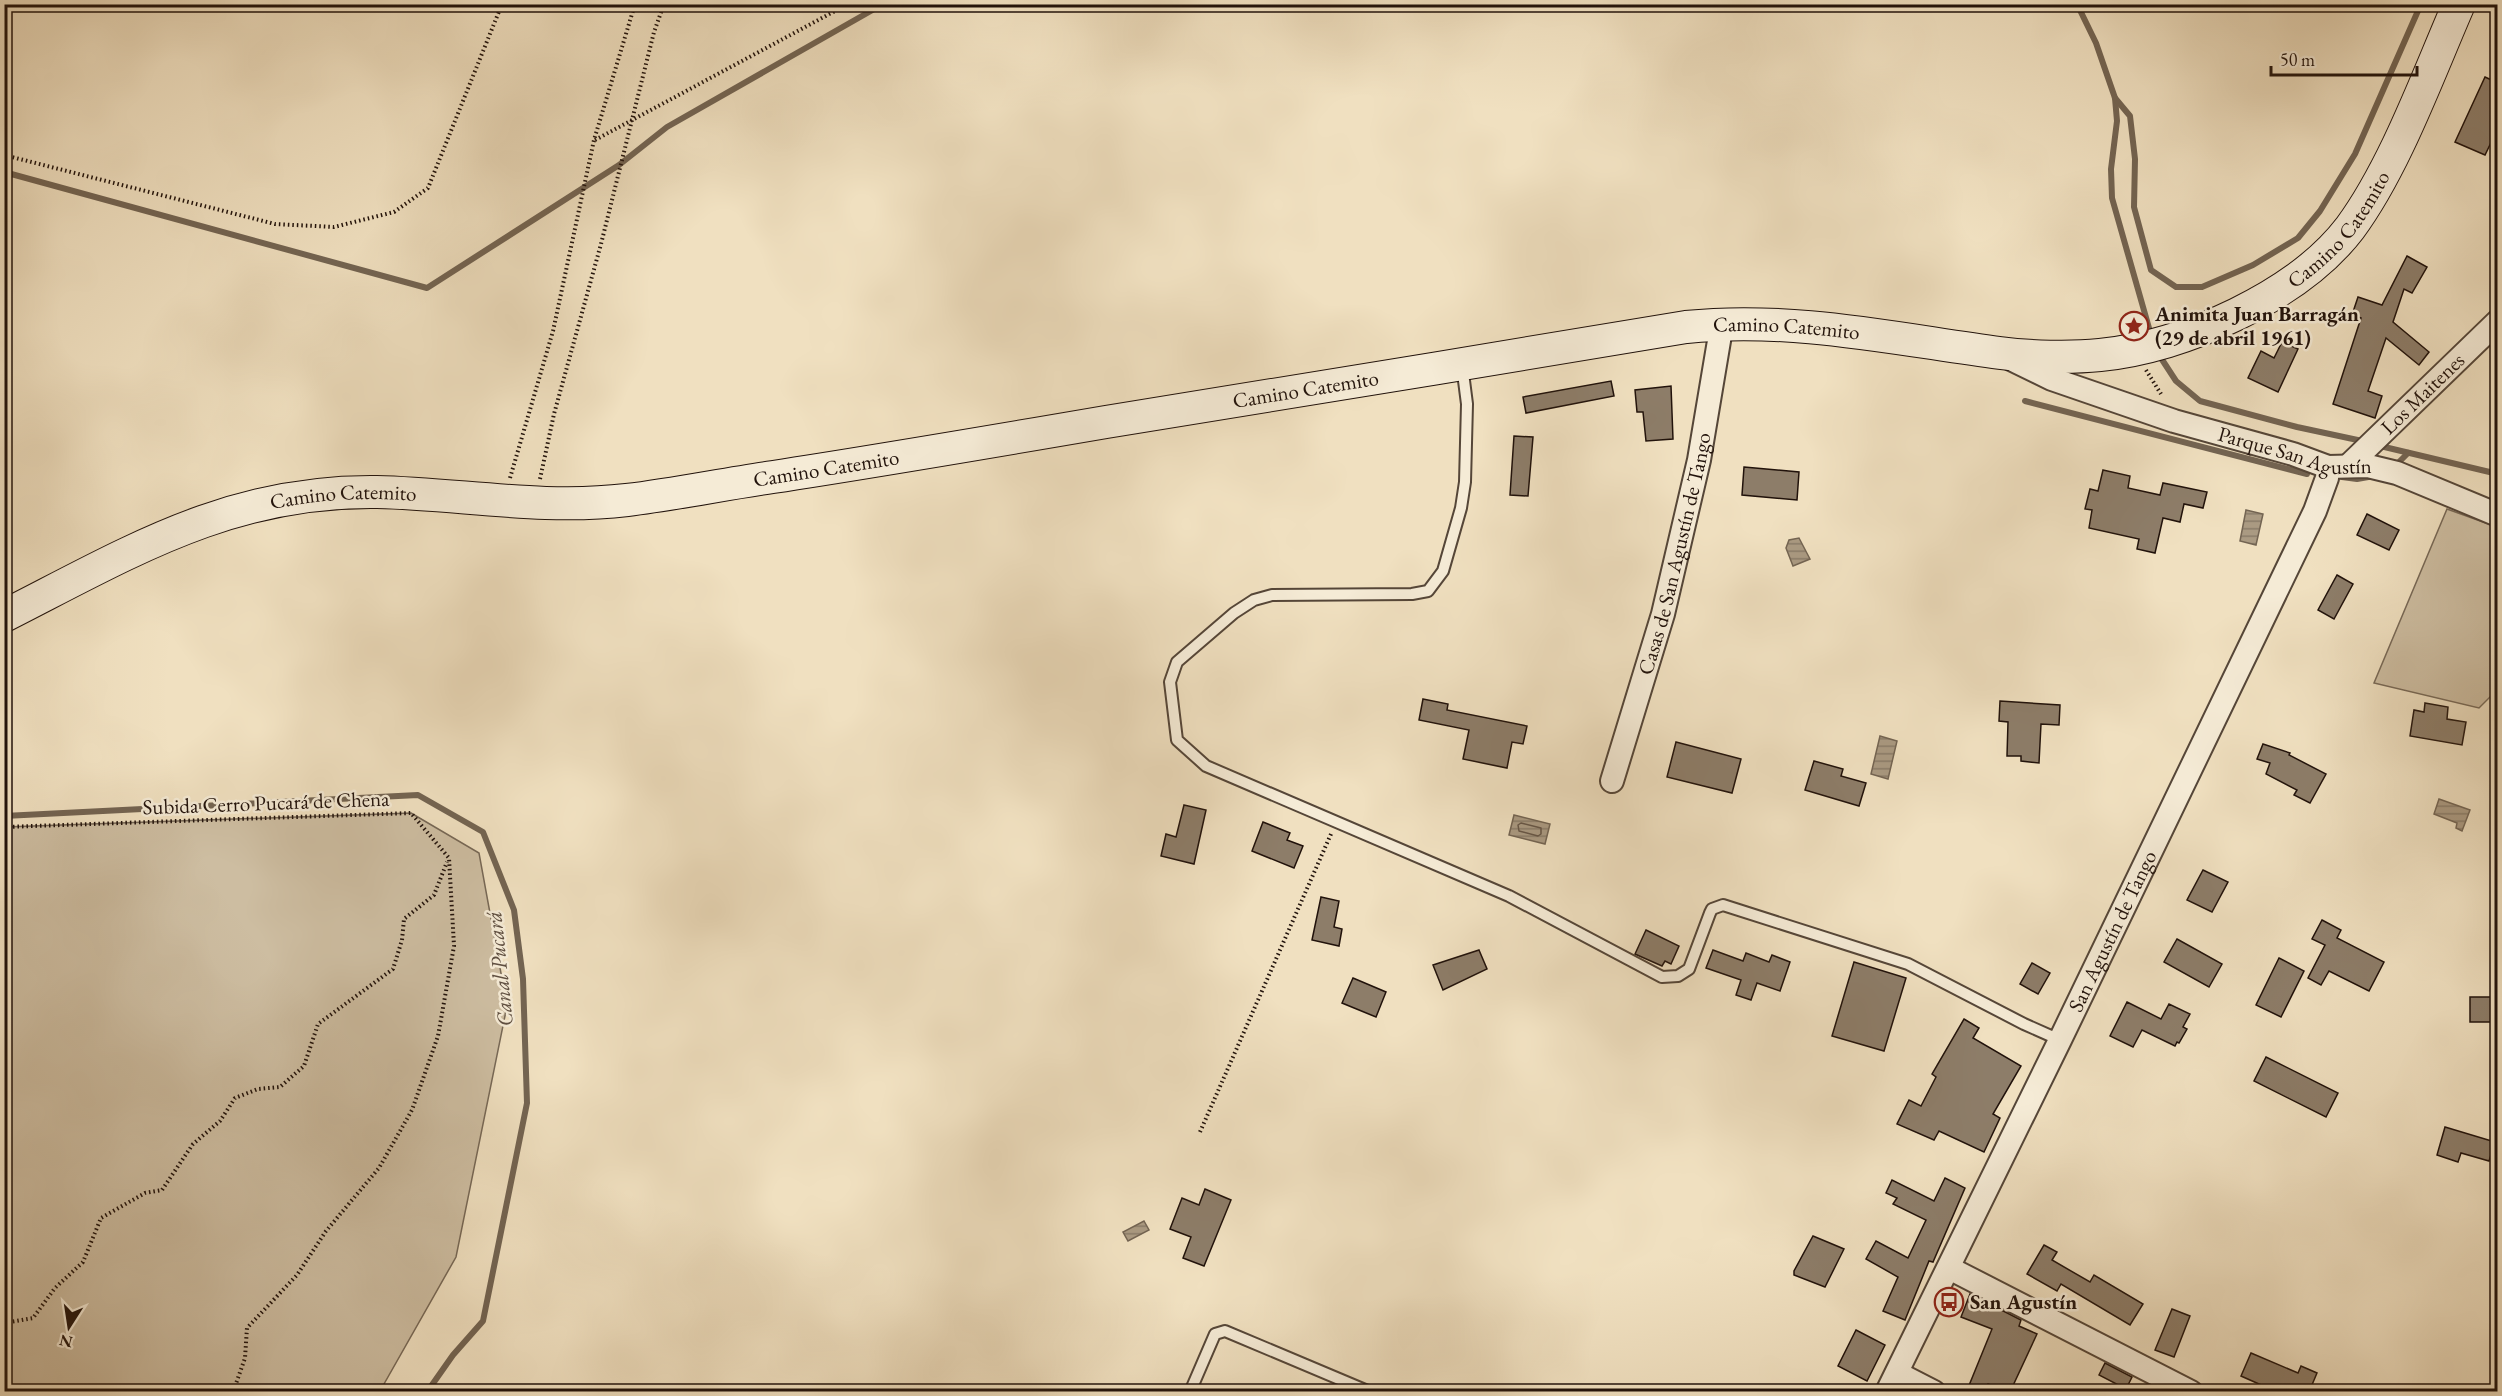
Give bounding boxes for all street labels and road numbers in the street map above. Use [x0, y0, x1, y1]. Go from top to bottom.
street label: Camino Catemito [2282, 166, 2396, 294]
street label: Camino Catemito [1712, 310, 1861, 346]
street label: Los Maitenes [2375, 346, 2470, 440]
street label: Camino Catemito [1231, 364, 1380, 414]
street label: Parque San Agustín [2215, 420, 2372, 481]
street label: Casas de San Agustín de Tango [1631, 431, 1716, 678]
street label: Camino Catemito [751, 443, 901, 493]
street label: Camino Catemito [268, 478, 418, 515]
street label: Subida Cerro Pucará de Chena [142, 785, 390, 820]
street label: San Agustín de Tango [2062, 846, 2162, 1016]

